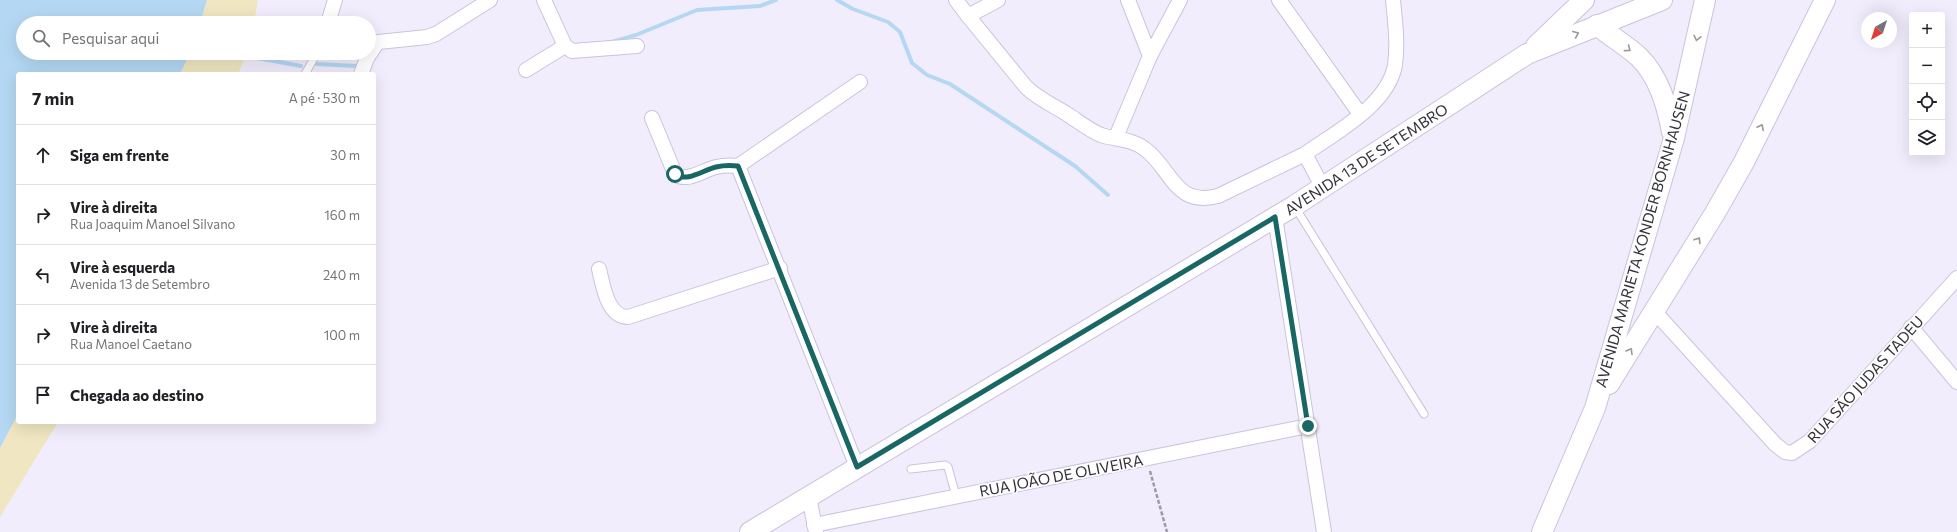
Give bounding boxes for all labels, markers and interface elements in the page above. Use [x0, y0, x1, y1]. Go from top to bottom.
north arrow [1861, 12, 1897, 48]
map controls [1909, 12, 1945, 156]
button: + [1909, 12, 1945, 48]
search box [16, 16, 376, 60]
icon: search [30, 27, 52, 49]
text: Pesquisar aqui [62, 29, 159, 47]
one-way arrow [1572, 31, 1580, 39]
one-way arrow [1693, 35, 1701, 41]
one-way arrow [1623, 44, 1630, 51]
button: − [1909, 48, 1945, 84]
button: locate [1909, 84, 1945, 120]
text: 7 min [32, 88, 74, 109]
street label: AVENIDA MARIETA KONDER BORNHAUSEN [1591, 89, 1693, 389]
text: A pé · 530 m [289, 90, 360, 106]
street label: AVENIDA 13 DE SETEMBRO [1281, 99, 1451, 219]
button: layers [1909, 120, 1945, 156]
one-way arrow [1756, 123, 1764, 131]
icon: ahead [32, 144, 54, 166]
text: Siga em frente [70, 146, 169, 164]
text: 30 m [330, 147, 360, 163]
route start [666, 165, 684, 183]
text: Vire à direita [70, 198, 158, 216]
icon: right [32, 204, 54, 226]
text: 160 m [324, 207, 360, 223]
text: Rua Joaquim Manoel Silvano [70, 216, 235, 232]
one-way arrow [1693, 237, 1701, 244]
text: Vire à esquerda [70, 258, 175, 276]
icon: left [32, 264, 54, 286]
text: 240 m [323, 267, 360, 283]
text: Avenida 13 de Setembro [70, 276, 210, 292]
street label: RUA SÃO JUDAS TADEU [1803, 312, 1927, 446]
text: Vire à direita [70, 318, 158, 336]
icon: right [32, 324, 54, 346]
text: 100 m [324, 327, 360, 343]
text: Rua Manoel Caetano [70, 336, 192, 352]
one-way arrow [1625, 348, 1632, 355]
icon: arrive [32, 384, 54, 406]
text: Chegada ao destino [70, 386, 204, 404]
route end [1299, 417, 1317, 435]
street label: RUA JOÃO DE OLIVEIRA [978, 450, 1144, 500]

